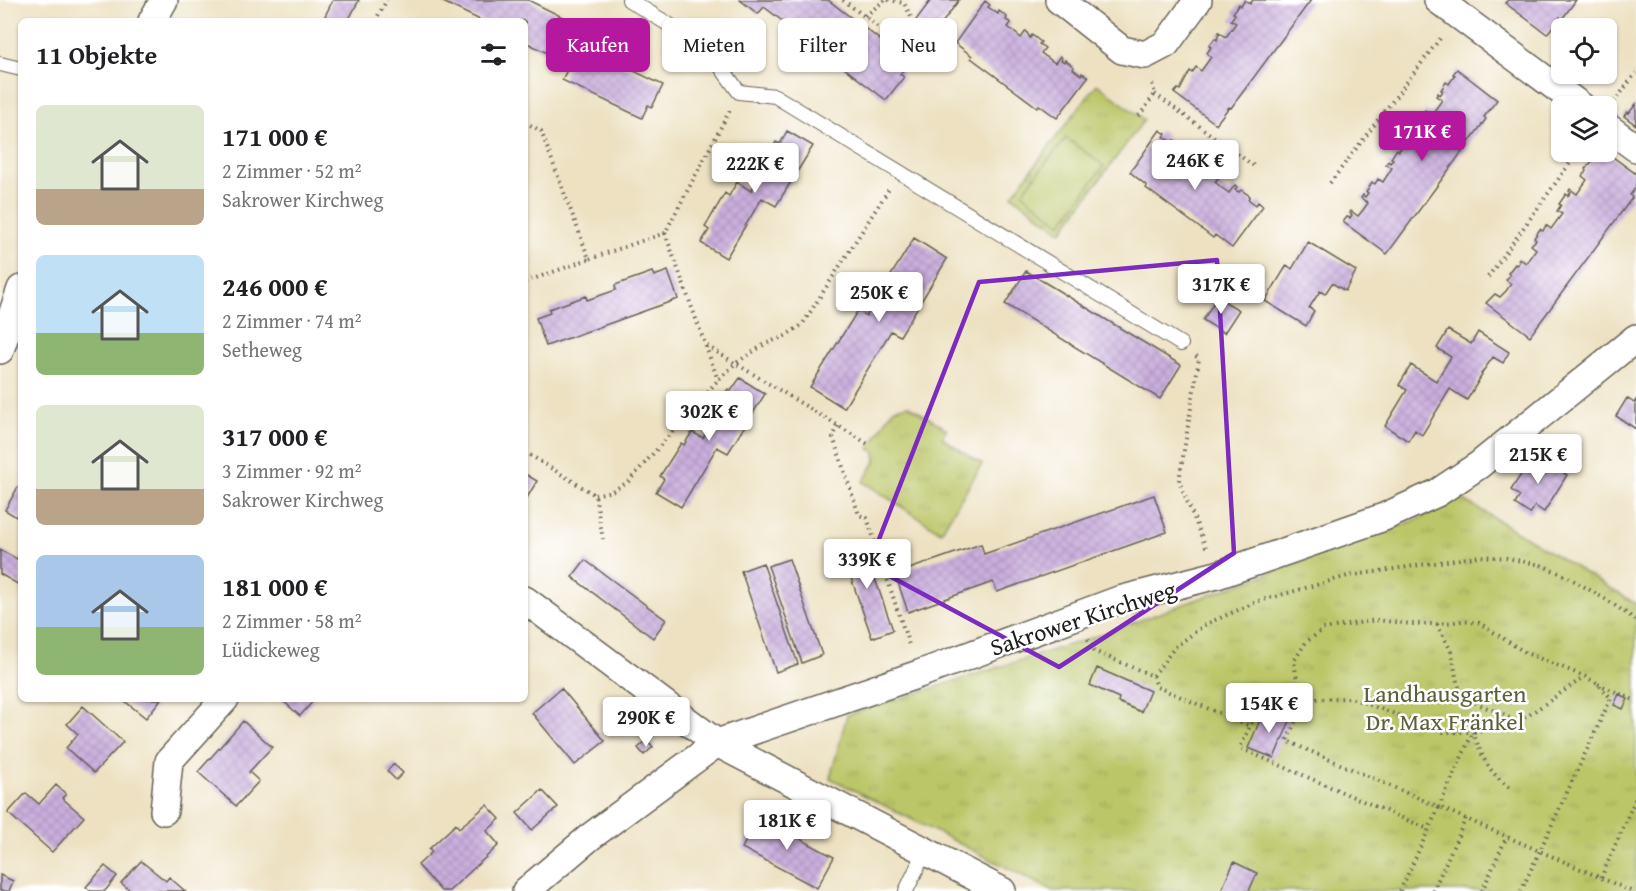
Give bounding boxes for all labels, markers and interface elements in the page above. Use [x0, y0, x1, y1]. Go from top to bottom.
chip: Kaufen [546, 18, 650, 72]
chip: Mieten [662, 18, 766, 72]
chip: Filter [778, 18, 868, 72]
chip: Neu [880, 18, 957, 72]
map controls [1551, 18, 1617, 162]
button: locate [1551, 18, 1617, 84]
text: 11 Objekte [36, 35, 157, 74]
icon: filters [477, 38, 510, 71]
button: layers [1551, 96, 1617, 162]
pin: 171K € [1373, 111, 1471, 162]
text: 171K € [1393, 116, 1451, 145]
text: 171 000 € [222, 117, 328, 156]
icon: home [84, 129, 156, 201]
pin: 246K € [1146, 140, 1244, 191]
pin: 222K € [706, 143, 804, 194]
text: 246K € [1166, 145, 1224, 174]
text: 222K € [726, 148, 784, 177]
text: 2 Zimmer · 52 m² [222, 156, 361, 185]
text: Sakrower Kirchweg [222, 185, 383, 214]
pin: 317K € [1172, 264, 1270, 315]
text: 246 000 € [222, 267, 328, 306]
text: 317K € [1192, 269, 1250, 298]
pin: 250K € [830, 272, 928, 323]
text: 250K € [850, 277, 908, 306]
icon: home [84, 279, 156, 351]
text: 2 Zimmer · 74 m² [222, 306, 361, 335]
text: Setheweg [222, 335, 302, 364]
pin: 302K € [660, 391, 758, 442]
text: 302K € [680, 396, 738, 425]
text: 317 000 € [222, 417, 328, 456]
icon: home [84, 429, 156, 501]
pin: 215K € [1489, 434, 1587, 485]
text: 215K € [1509, 439, 1567, 468]
text: 3 Zimmer · 92 m² [222, 456, 361, 485]
text: Sakrower Kirchweg [222, 485, 383, 514]
pin: 339K € [818, 539, 916, 590]
text: 339K € [838, 544, 896, 573]
text: 181 000 € [222, 567, 328, 606]
street label: Sakrower Kirchweg [986, 571, 1181, 665]
icon: home [84, 579, 156, 651]
text: 2 Zimmer · 58 m² [222, 606, 361, 635]
text: Lüdickeweg [222, 635, 320, 664]
park label: Landhausgarten Dr. Max Fränkel [1363, 676, 1527, 739]
pin: 154K € [1220, 683, 1318, 734]
text: 154K € [1240, 688, 1298, 717]
pin: 290K € [597, 697, 695, 748]
text: 290K € [617, 702, 675, 731]
pin: 181K € [738, 800, 836, 851]
text: 181K € [758, 805, 816, 834]

